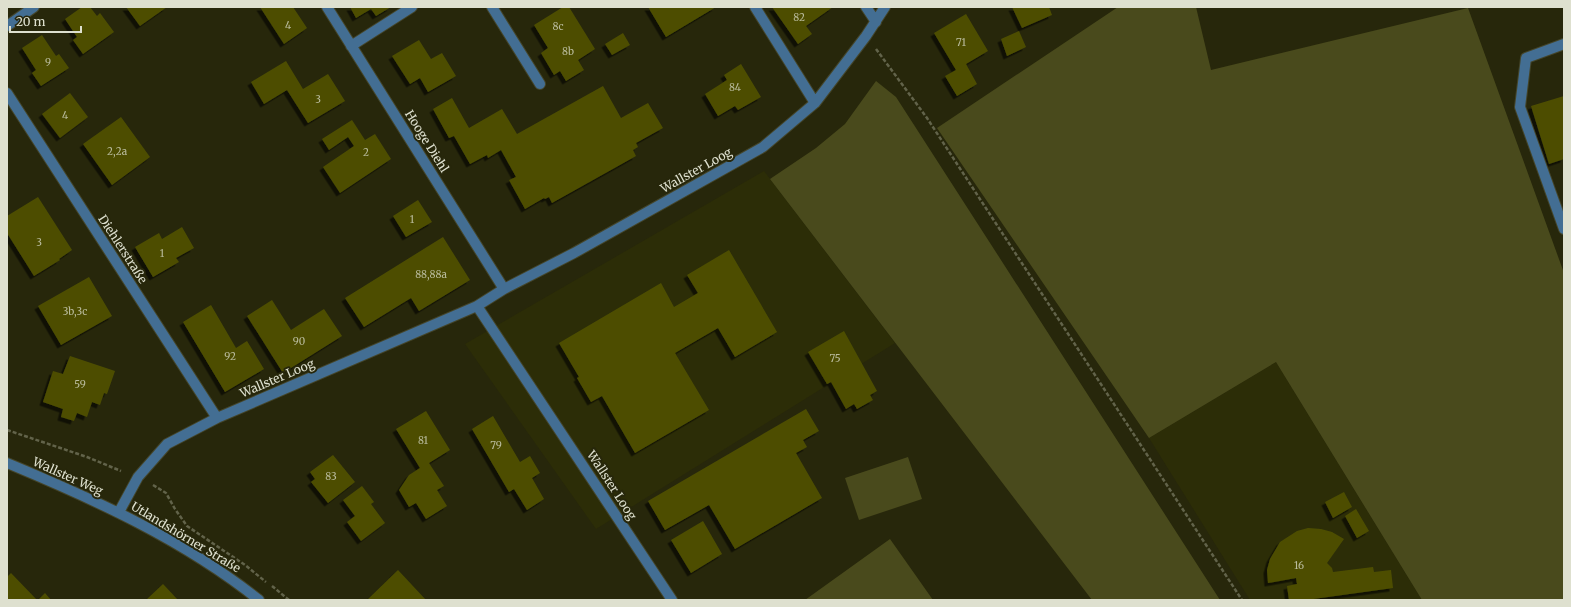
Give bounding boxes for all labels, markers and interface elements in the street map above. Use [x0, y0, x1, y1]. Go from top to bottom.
scale bar [10, 8, 81, 34]
house number: 82 [793, 11, 805, 24]
text: 20 m [16, 14, 45, 29]
house number: 4 [285, 19, 291, 32]
house number: 8c [552, 20, 564, 33]
house number: 71 [956, 36, 966, 49]
house number: 8b [562, 45, 574, 58]
house number: 9 [45, 56, 51, 69]
house number: 84 [729, 81, 741, 94]
house number: 3 [315, 93, 321, 106]
street label: Hooge Diehl [402, 107, 452, 175]
house number: 4 [62, 109, 68, 122]
street label: Wallster Loog [657, 144, 735, 196]
house number: 2,2a [107, 145, 128, 158]
house number: 2 [363, 146, 369, 159]
street label: Diehlerstraße [95, 212, 151, 286]
house number: 1 [410, 213, 415, 226]
house number: 3 [36, 236, 42, 249]
house number: 1 [160, 247, 165, 260]
house number: 88,88a [415, 268, 448, 281]
house number: 3b,3c [63, 305, 87, 318]
house number: 90 [293, 335, 305, 348]
house number: 92 [224, 350, 236, 363]
house number: 75 [829, 352, 841, 365]
street label: Wallster Loog [237, 355, 317, 401]
house number: 59 [74, 378, 86, 391]
house number: 81 [418, 434, 429, 447]
house number: 79 [490, 439, 502, 452]
street label: Wallster Loog [584, 447, 640, 523]
street label: Wallster Weg [30, 453, 106, 498]
house number: 83 [325, 470, 337, 483]
street label: Utlandshörner Straße [129, 498, 243, 576]
house number: 16 [1294, 559, 1304, 572]

